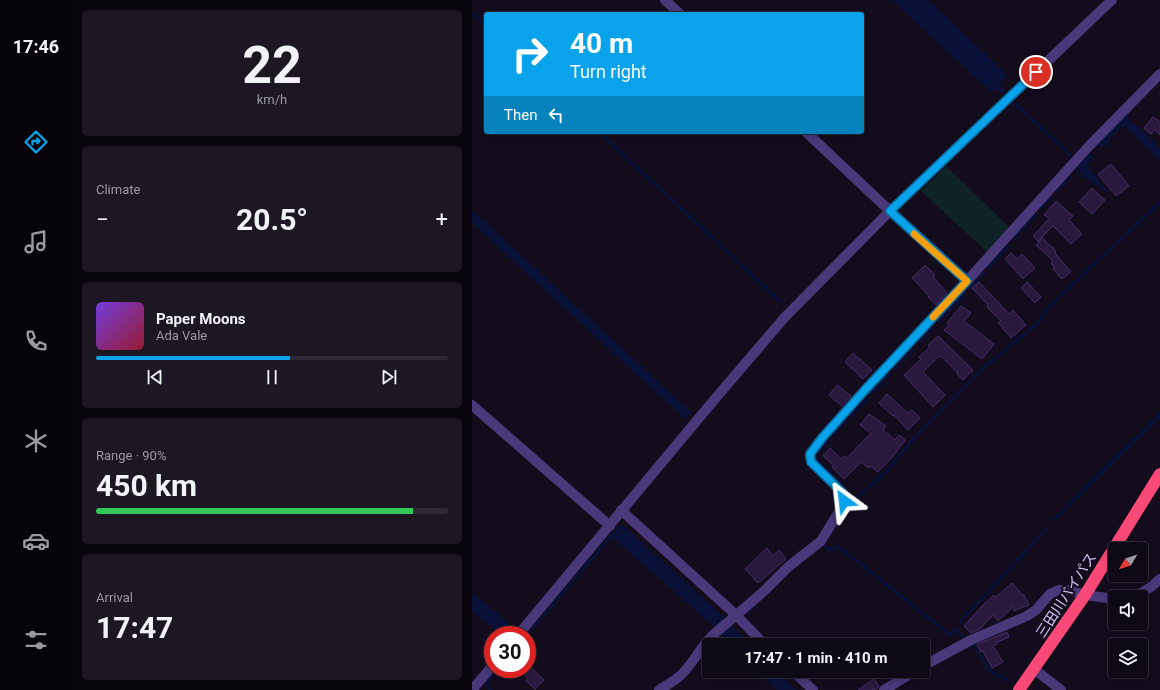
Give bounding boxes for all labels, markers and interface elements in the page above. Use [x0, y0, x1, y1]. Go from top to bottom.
text: 40 m [570, 27, 633, 60]
icon: right [504, 28, 556, 80]
text: 22 [242, 35, 302, 96]
text: 17:46 [13, 36, 59, 57]
pin [1019, 55, 1053, 89]
text: Turn right [570, 61, 647, 82]
icon: arrive [1025, 61, 1047, 83]
text: km/h [257, 92, 287, 107]
icon: left [545, 104, 567, 126]
text: Then [504, 106, 537, 124]
icon: directions [22, 128, 50, 156]
text: Climate [96, 182, 140, 197]
text: 20.5° [236, 202, 308, 237]
text: − [96, 207, 109, 232]
text: + [436, 207, 448, 232]
icon: music [22, 228, 50, 256]
text: Paper Moons [156, 310, 246, 328]
icon: phone [22, 327, 50, 355]
text: Ada Vale [156, 328, 207, 343]
icon: previous [144, 366, 166, 388]
icon: pause [261, 366, 283, 388]
icon: next [378, 366, 400, 388]
icon: climate [22, 427, 50, 455]
text: Range · 90% [96, 448, 166, 463]
text: 450 km [96, 468, 197, 503]
position arrow [823, 480, 865, 522]
icon: car [22, 527, 50, 555]
north arrow [1108, 542, 1148, 582]
map controls [1108, 542, 1148, 678]
street label: 三田川バイパス [1033, 550, 1099, 640]
text: Arrival [96, 590, 133, 605]
button: sound [1108, 590, 1148, 630]
text: 17:47 [96, 610, 173, 645]
icon: filters [22, 626, 50, 654]
speed limit sign: 30 [484, 626, 536, 678]
button: layers [1108, 638, 1148, 678]
text: 17:47 · 1 min · 410 m [745, 649, 887, 667]

